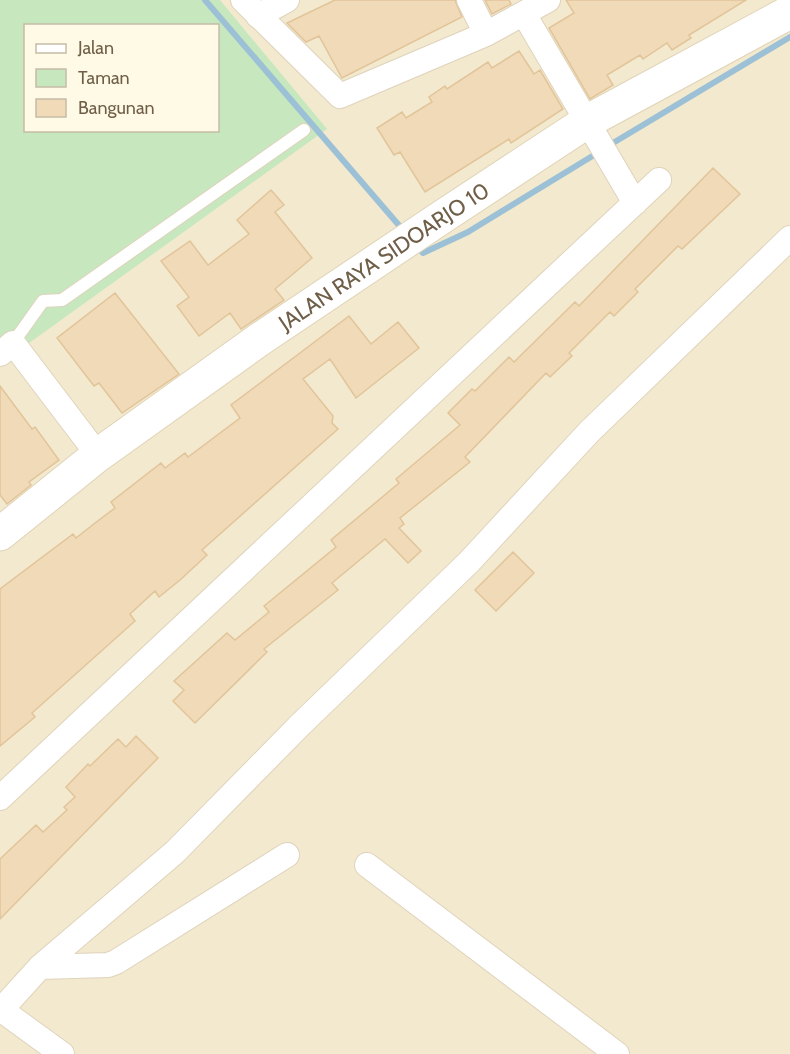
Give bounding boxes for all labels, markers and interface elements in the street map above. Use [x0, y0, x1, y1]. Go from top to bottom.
legend [24, 24, 219, 132]
text: Jalan [77, 37, 114, 59]
text: Taman [78, 67, 130, 89]
text: Bangunan [78, 97, 155, 119]
street label: JALAN RAYA SIDOARJO 10 [273, 177, 494, 337]

